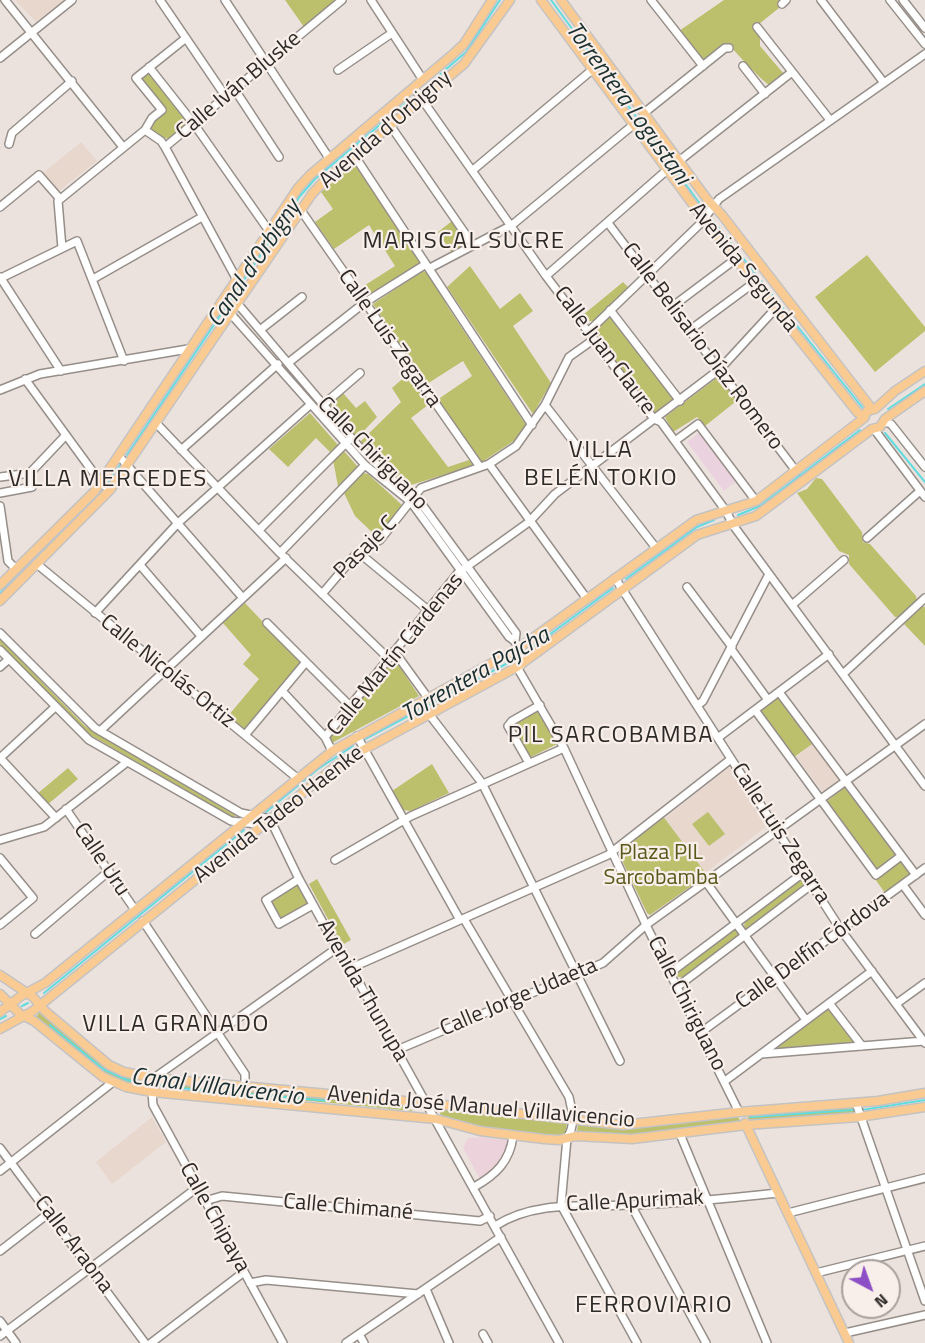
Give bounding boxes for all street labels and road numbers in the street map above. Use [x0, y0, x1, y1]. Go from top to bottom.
street label: Calle Iván Bluske [171, 26, 307, 146]
street label: Avenida d'Orbigny [314, 65, 458, 195]
street label: Avenida Segunda [683, 198, 803, 338]
street label: Calle Belisario Díaz Romero [616, 238, 788, 456]
street label: Calle Luis Zegarra [332, 265, 446, 413]
street label: Calle Juan Claure [547, 282, 661, 420]
street label: Calle Chiriguano [311, 392, 433, 516]
street label: Pasaje C [329, 511, 403, 585]
street label: Calle Martín Cárdenas [322, 568, 470, 742]
street label: Calle Nicolás Ortiz [94, 610, 240, 734]
street label: Avenida Tadeo Haenke [189, 740, 369, 890]
street label: Calle Luis Zegarra [725, 759, 835, 909]
street label: Calle Uru [67, 818, 135, 902]
street label: Calle Delfín Córdova [731, 886, 895, 1016]
street label: Avenida Thunupa [311, 915, 413, 1067]
street label: Calle Chiriguano [641, 932, 731, 1076]
street label: Calle Jorge Udaeta [436, 953, 602, 1043]
street label: Avenida José Manuel Villavicencio [326, 1081, 636, 1135]
street label: Calle Chipaya [173, 1158, 255, 1278]
street label: Calle Apurimak [565, 1185, 705, 1219]
street label: Calle Chimané [282, 1189, 414, 1227]
street label: Calle Araona [28, 1191, 118, 1299]

